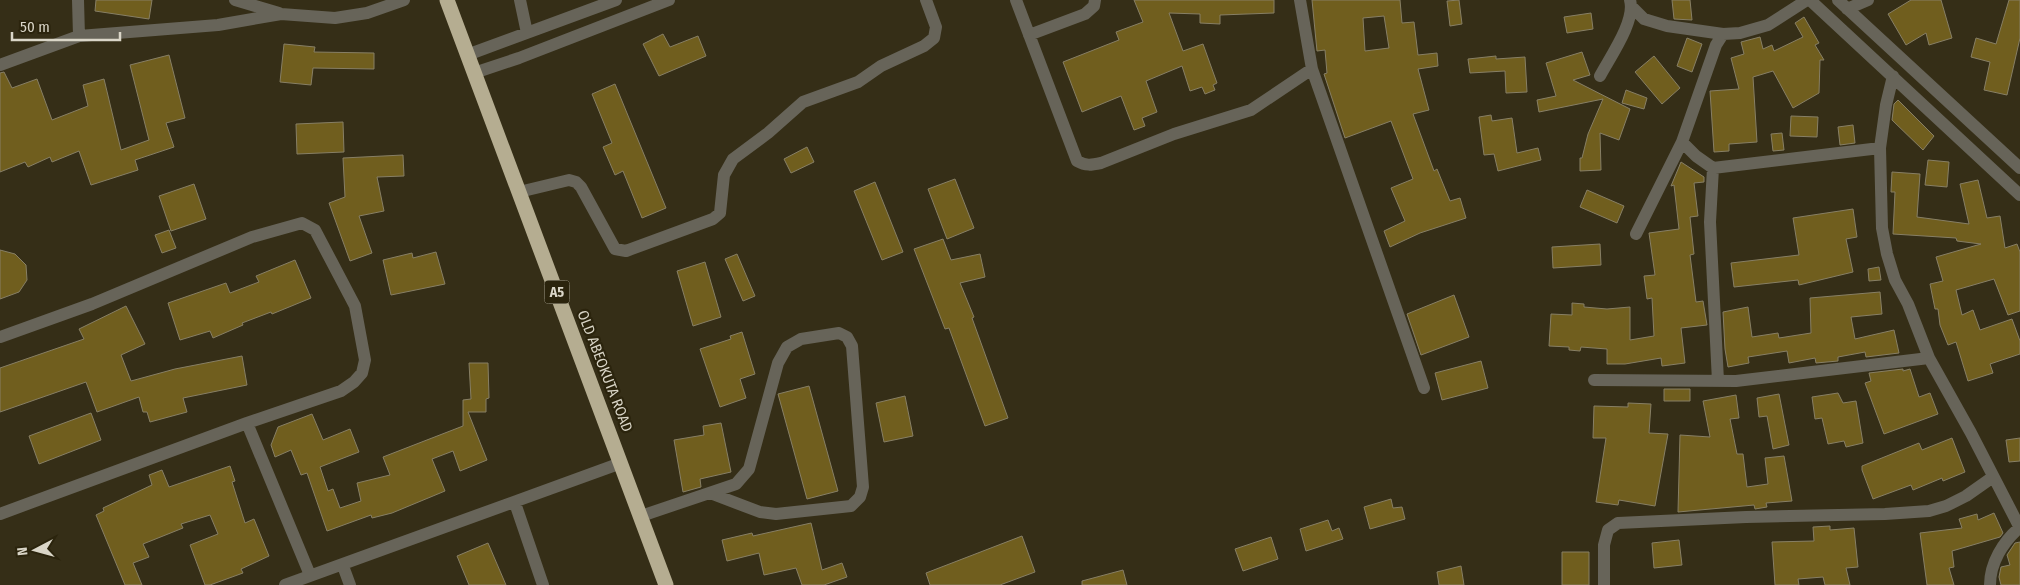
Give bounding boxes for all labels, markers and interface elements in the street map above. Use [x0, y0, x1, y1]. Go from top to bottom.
scale bar [12, 10, 120, 42]
text: 50 m [20, 18, 50, 36]
road number: A5 [544, 280, 570, 304]
street label: OLD ABEOKUTA ROAD [574, 308, 636, 434]
north arrow [10, 525, 60, 575]
text: N [14, 546, 31, 556]

